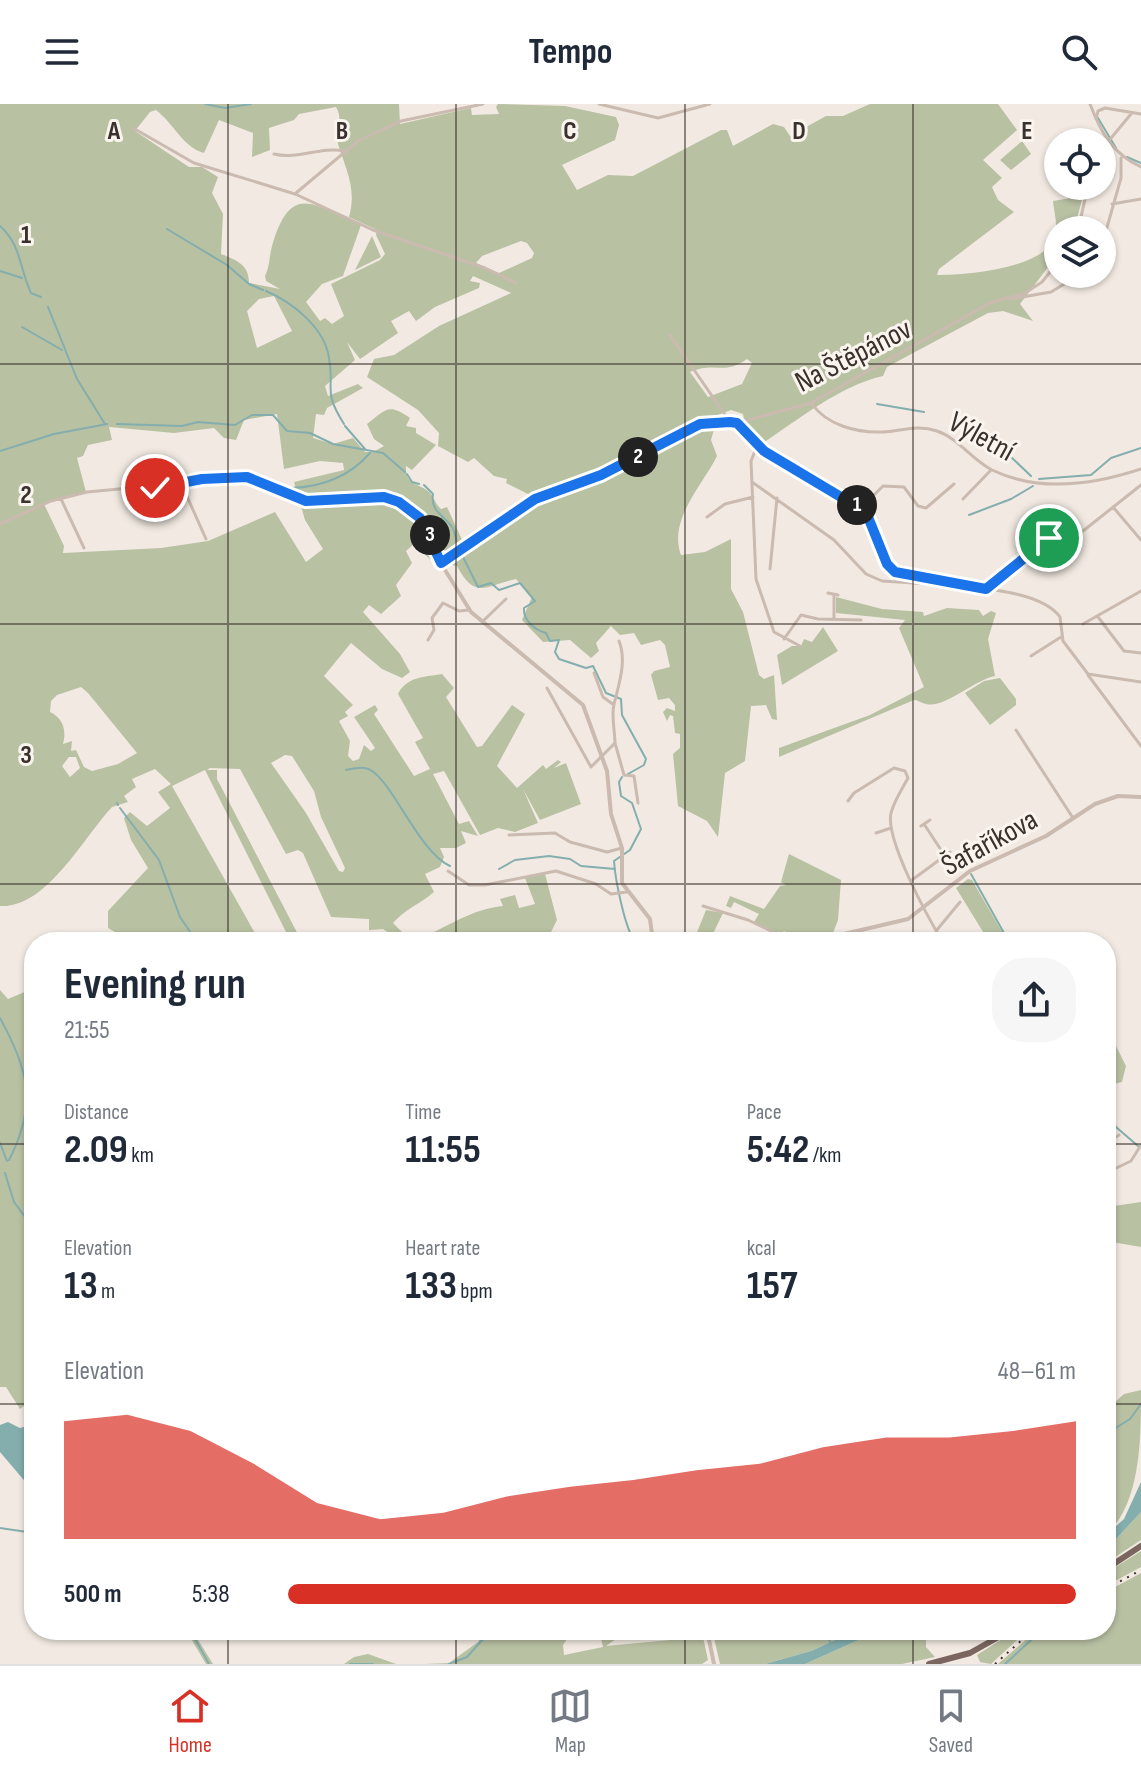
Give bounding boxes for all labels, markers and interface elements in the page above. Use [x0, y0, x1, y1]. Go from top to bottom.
icon: menu [40, 30, 84, 74]
icon: search [1057, 30, 1101, 74]
text: Tempo [528, 31, 613, 74]
text: A [107, 116, 121, 147]
text: B [336, 116, 348, 147]
text: C [563, 116, 577, 147]
text: D [792, 116, 806, 147]
text: E [1021, 116, 1033, 147]
map controls [1044, 128, 1116, 288]
button: locate [1044, 128, 1116, 200]
button: layers [1044, 216, 1116, 288]
text: 1 [21, 220, 31, 251]
street label: Na Štěpánov [789, 311, 918, 401]
street label: Výletní [942, 404, 1021, 470]
pin: 2 [618, 437, 658, 477]
text: 2 [633, 443, 643, 470]
pin [121, 454, 189, 522]
icon: check [133, 466, 177, 510]
text: 2 [20, 480, 32, 511]
pin: 1 [837, 485, 877, 525]
text: 1 [853, 491, 861, 518]
pin [1015, 504, 1083, 572]
pin: 3 [410, 515, 450, 555]
icon: arrive [1027, 516, 1071, 560]
text: 3 [425, 521, 435, 548]
text: 3 [20, 740, 32, 771]
street label: Šafaříkova [935, 802, 1044, 884]
text: Evening run [64, 958, 246, 1011]
button: share [992, 958, 1076, 1042]
text: 21:55 [64, 1015, 110, 1046]
text: Distance [64, 1099, 129, 1126]
text: Time [405, 1099, 441, 1126]
text: Pace [747, 1099, 782, 1126]
text: 2.09 [64, 1126, 128, 1174]
text: 11:55 [405, 1126, 481, 1174]
text: 5:42 [747, 1126, 809, 1174]
text: km [128, 1142, 154, 1169]
text: /km [809, 1142, 842, 1169]
text: Elevation [64, 1235, 132, 1262]
text: Heart rate [405, 1235, 480, 1262]
text: kcal [747, 1235, 776, 1262]
text: 13 [64, 1262, 98, 1310]
text: 133 [405, 1262, 457, 1310]
text: 157 [747, 1262, 797, 1310]
text: m [98, 1278, 115, 1305]
text: bpm [457, 1278, 493, 1305]
text: Elevation [64, 1356, 144, 1387]
text: 48–61 m [998, 1356, 1076, 1387]
text: 500 m [64, 1579, 121, 1610]
text: 5:38 [192, 1579, 230, 1610]
tab: Home [168, 1684, 212, 1759]
tab: Map [548, 1684, 592, 1759]
tab: Saved [929, 1684, 973, 1759]

